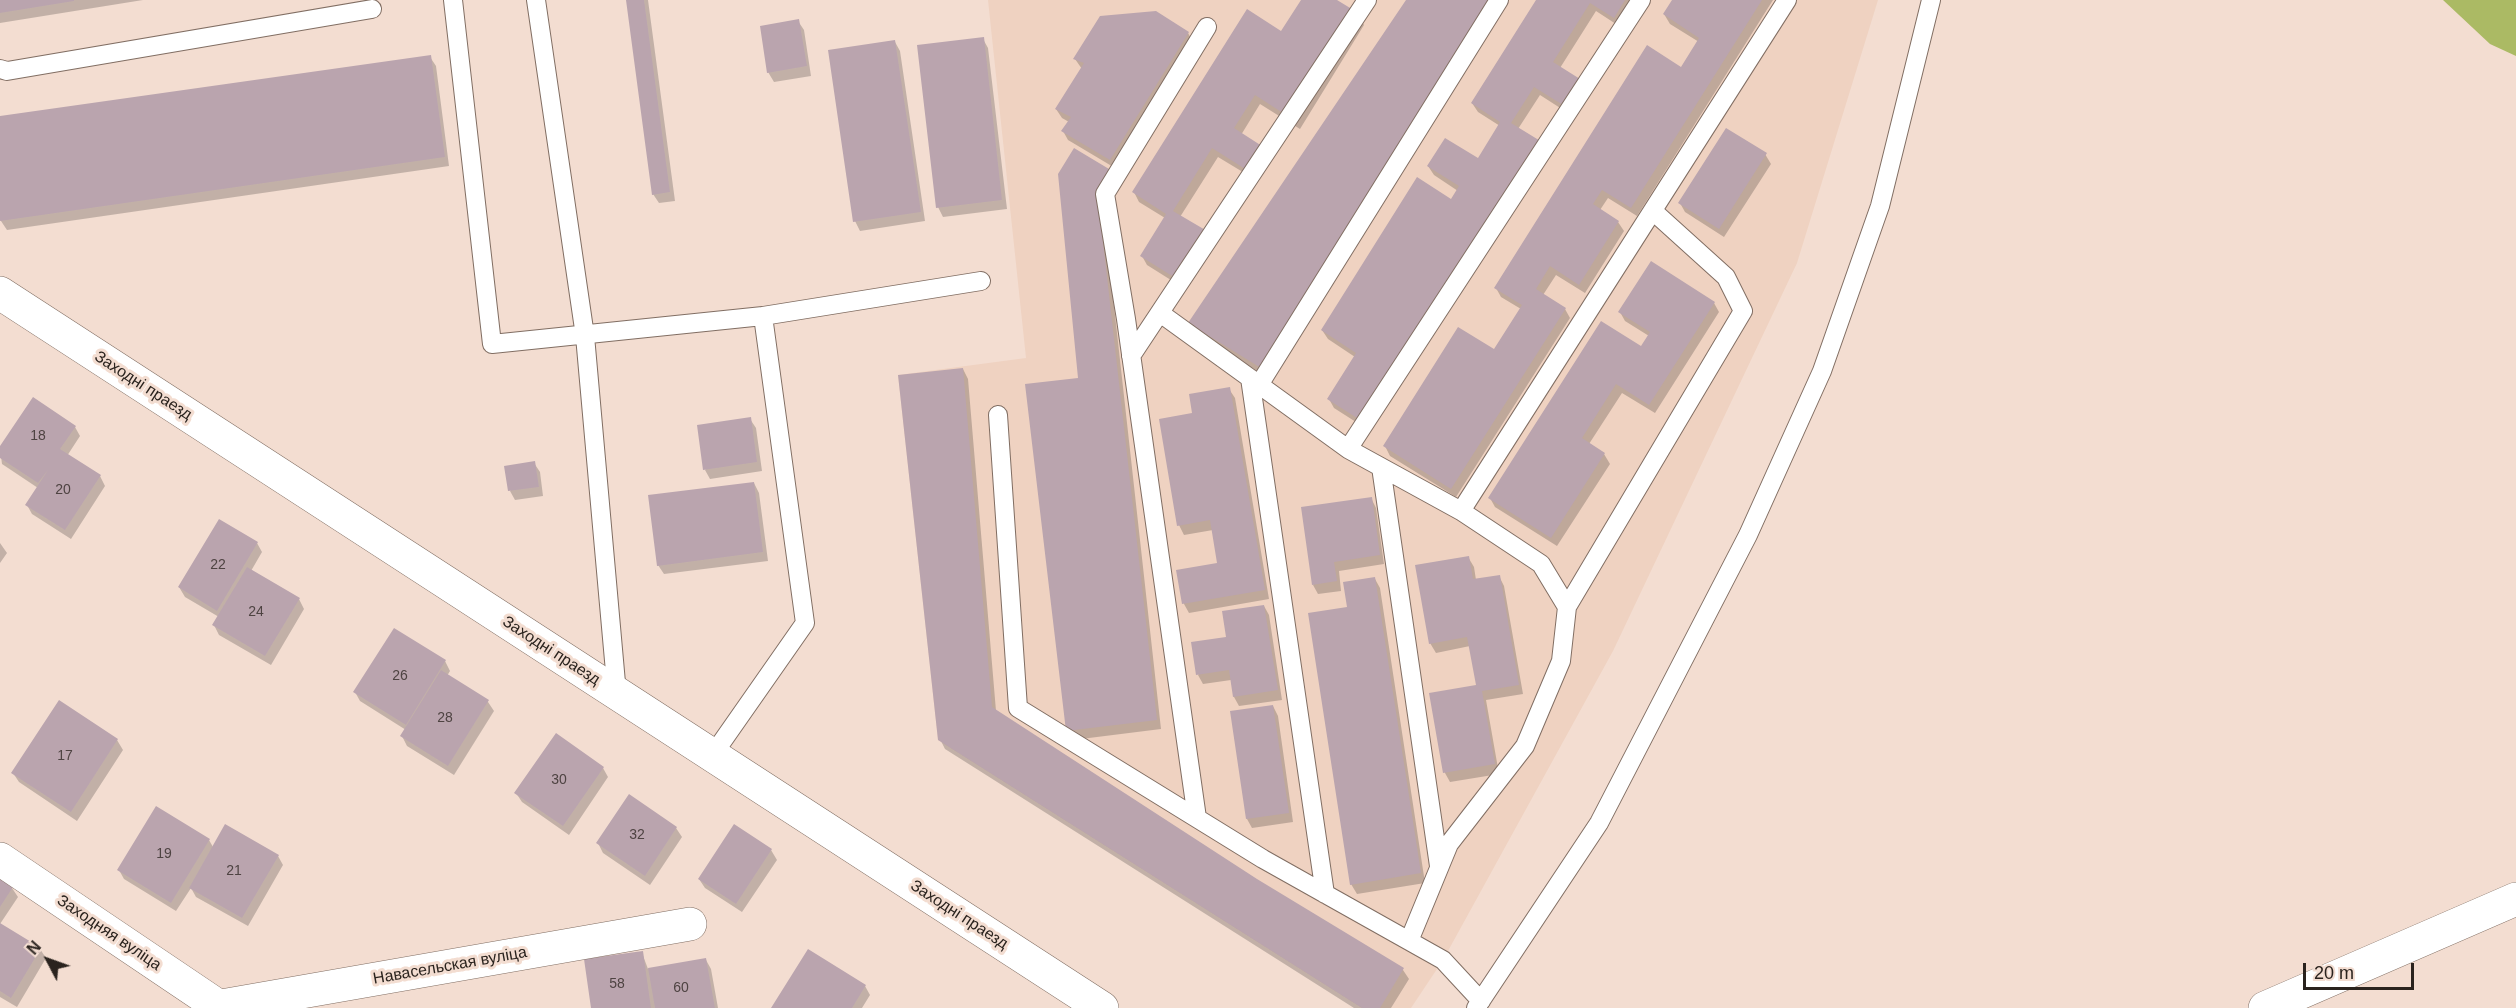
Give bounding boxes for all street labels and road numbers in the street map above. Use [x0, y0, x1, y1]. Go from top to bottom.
street label: Заходні праезд [91, 347, 195, 425]
street label: Заходні праезд [499, 612, 603, 690]
street label: Заходні праезд [907, 876, 1011, 954]
street label: Заходняя вуліца [53, 891, 165, 975]
street label: Навасельская вуліца [372, 943, 528, 989]

